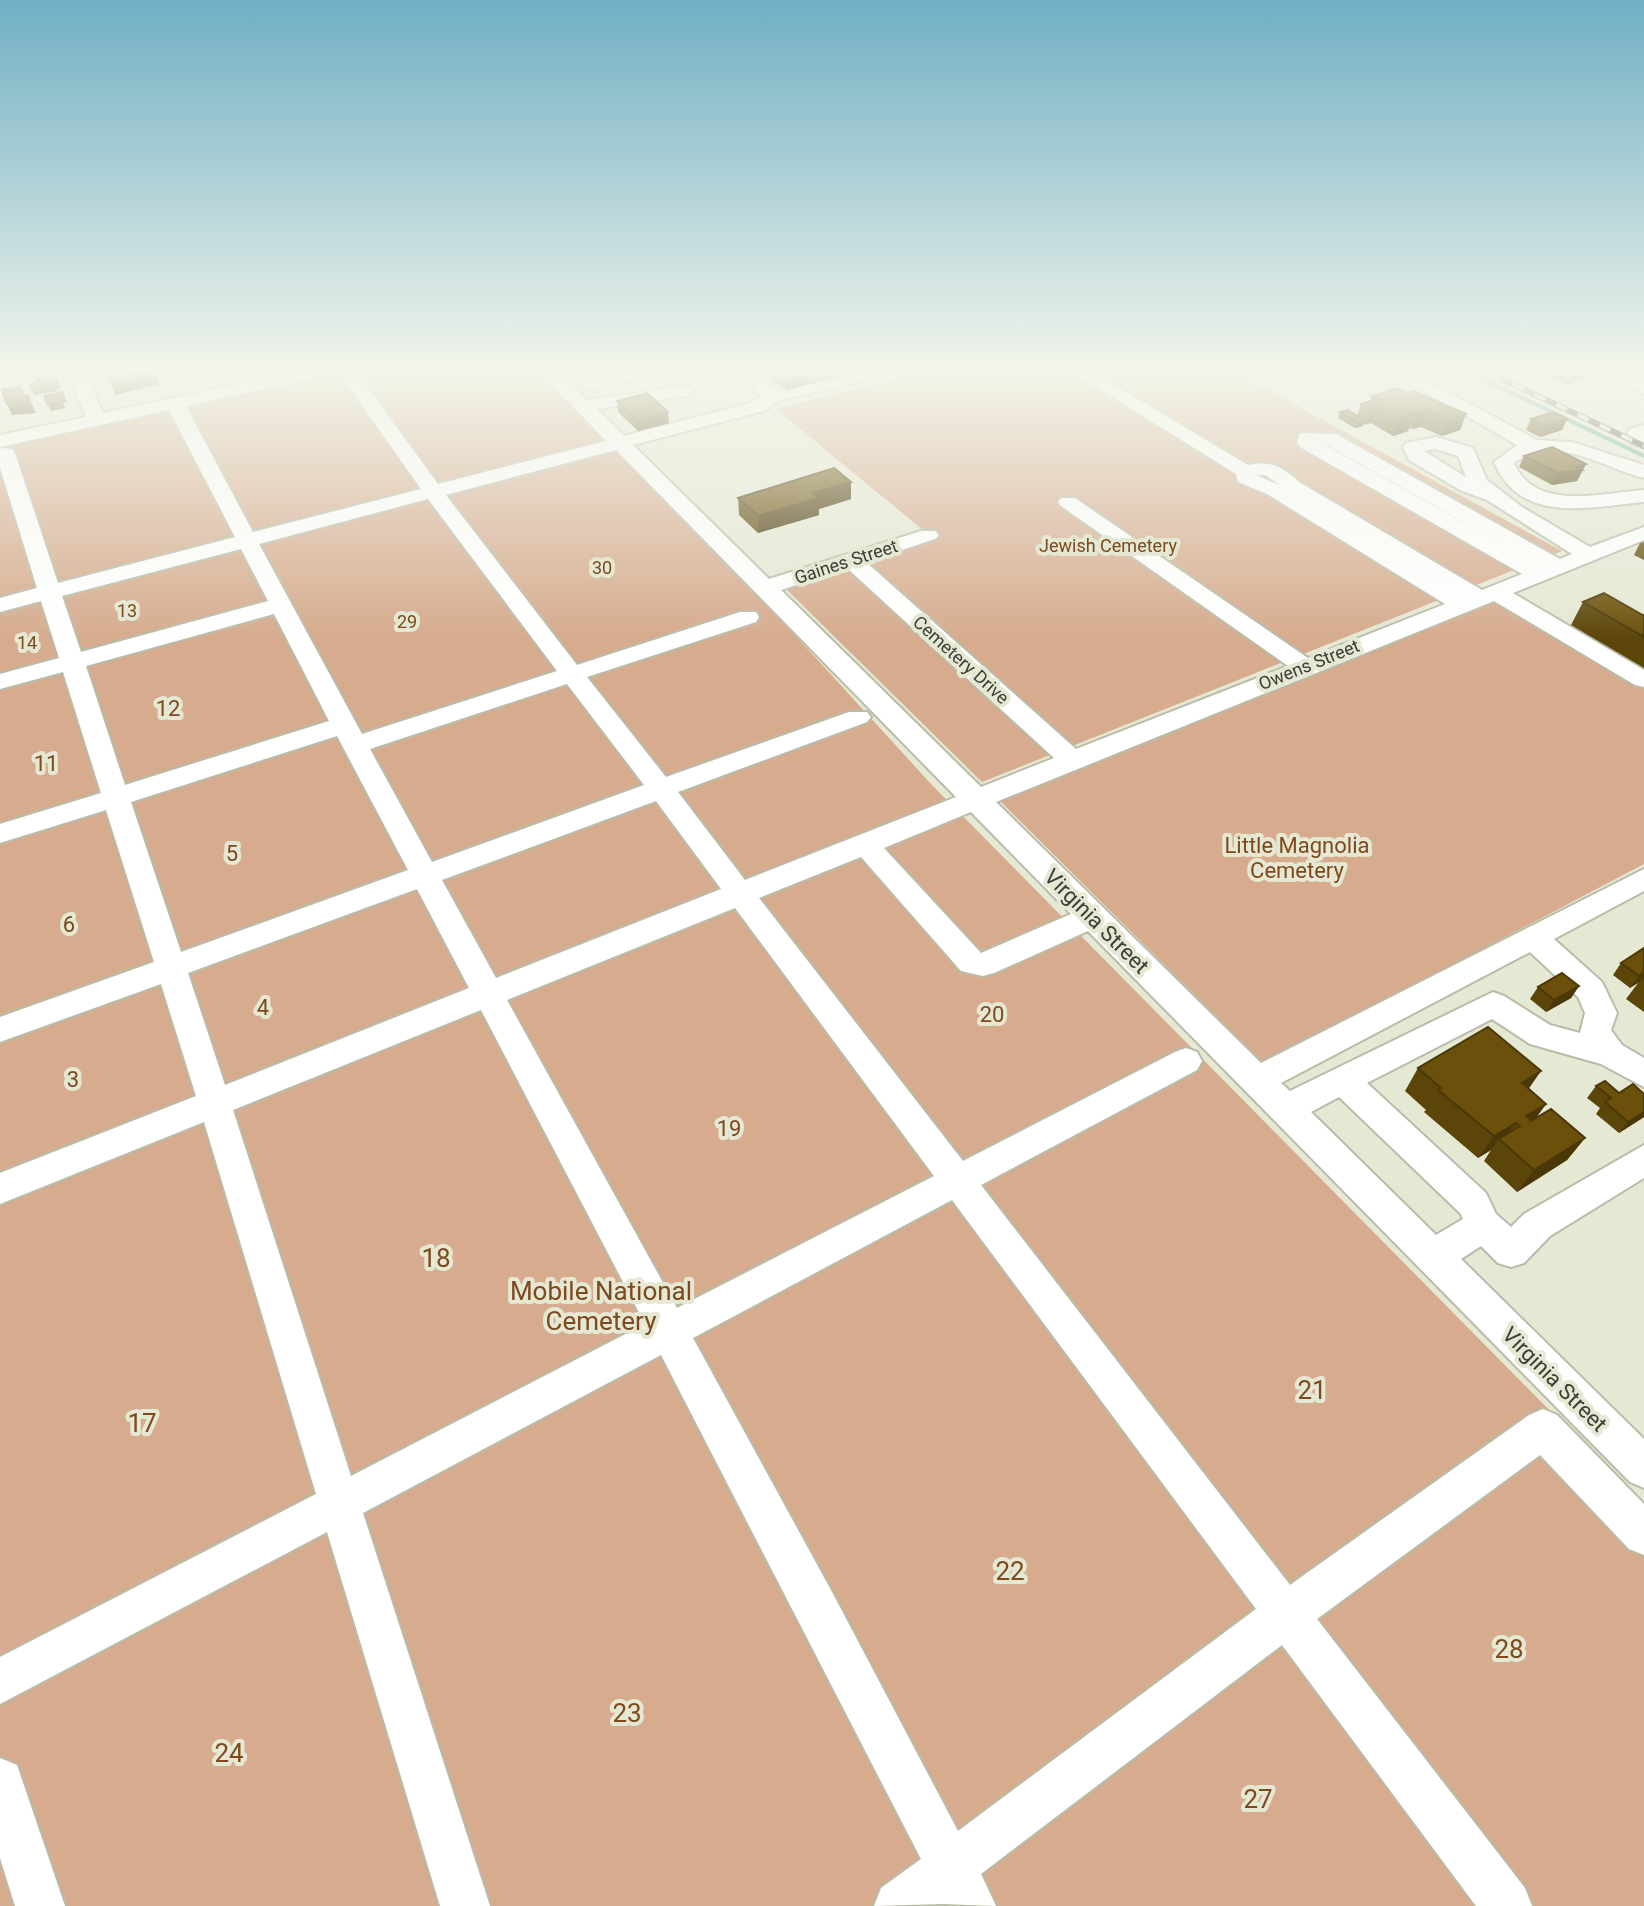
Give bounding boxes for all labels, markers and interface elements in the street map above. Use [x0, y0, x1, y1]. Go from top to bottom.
street label: Gaines Street [792, 535, 900, 588]
park label: Jewish Cemetery [1039, 535, 1177, 556]
park label: 30 [592, 557, 612, 578]
park label: 13 [117, 600, 137, 621]
park label: 29 [397, 611, 417, 632]
street label: Cemetery Drive [909, 611, 1014, 708]
park label: 14 [17, 632, 37, 653]
street label: Owens Street [1255, 635, 1362, 694]
park label: 12 [156, 696, 180, 721]
park label: 11 [34, 751, 58, 776]
park label: Little Magnolia Cemetery [1225, 833, 1369, 883]
park label: 5 [226, 841, 238, 866]
street label: Virginia Street [1039, 864, 1154, 979]
park label: 6 [63, 912, 75, 937]
park label: 4 [257, 995, 269, 1020]
park label: 20 [980, 1002, 1004, 1027]
park label: 3 [67, 1067, 79, 1092]
park label: 19 [717, 1116, 741, 1141]
park label: 18 [421, 1243, 451, 1273]
park label: Mobile National Cemetery [510, 1276, 692, 1336]
street label: Virginia Street [1497, 1322, 1612, 1437]
park label: 21 [1297, 1375, 1327, 1405]
park label: 17 [127, 1408, 157, 1438]
park label: 22 [995, 1556, 1025, 1586]
park label: 28 [1494, 1634, 1524, 1664]
park label: 23 [612, 1698, 642, 1728]
park label: 24 [214, 1738, 244, 1768]
park label: 27 [1243, 1784, 1273, 1814]

